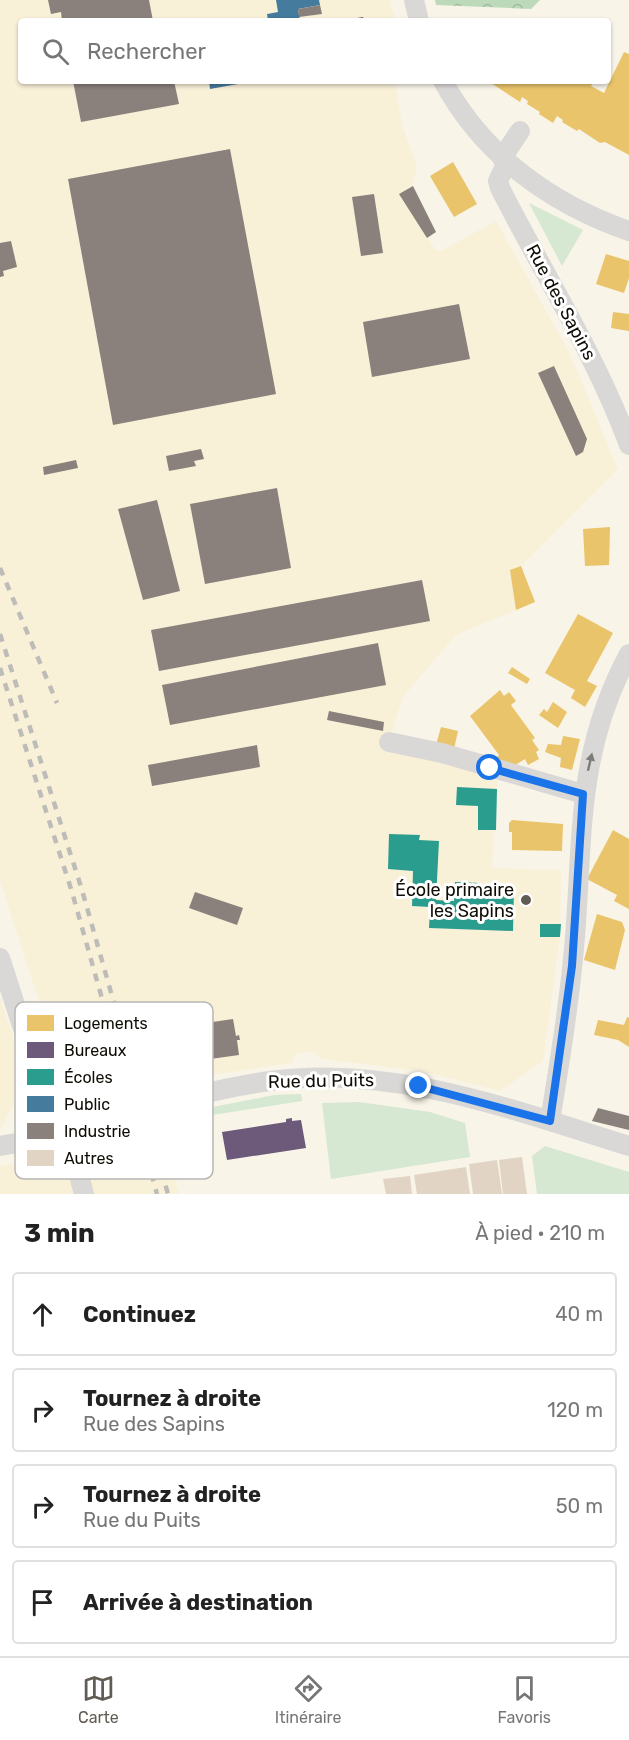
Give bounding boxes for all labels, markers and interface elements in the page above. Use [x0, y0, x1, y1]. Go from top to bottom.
search box [18, 18, 611, 84]
icon: search [39, 35, 72, 68]
text: Rechercher [87, 38, 206, 65]
street label: Rue des Sapins [521, 240, 601, 364]
one-way arrow [586, 752, 595, 771]
route start [476, 754, 502, 780]
place label: École primaire les Sapins [395, 879, 514, 922]
marker: École primaire les Sapins [519, 893, 533, 907]
legend [15, 1002, 213, 1179]
text: Logements [64, 1014, 148, 1033]
text: Bureaux [64, 1041, 127, 1060]
text: Écoles [64, 1068, 113, 1087]
street label: Rue du Puits [268, 1069, 374, 1093]
route end [405, 1072, 431, 1098]
text: Public [64, 1095, 110, 1114]
text: Industrie [64, 1122, 131, 1141]
text: Autres [64, 1149, 114, 1168]
text: 3 min [24, 1218, 95, 1249]
text: À pied · 210 m [475, 1221, 605, 1245]
icon: ahead [26, 1298, 59, 1331]
text: Continuez [83, 1301, 196, 1328]
text: 40 m [555, 1302, 603, 1326]
text: Tournez à droite [83, 1385, 261, 1412]
icon: right [26, 1394, 59, 1427]
text: 120 m [547, 1398, 603, 1422]
text: Rue des Sapins [83, 1412, 225, 1436]
text: Tournez à droite [83, 1481, 261, 1508]
icon: right [26, 1490, 59, 1523]
text: 50 m [556, 1494, 603, 1518]
text: Rue du Puits [83, 1508, 201, 1532]
icon: arrive [26, 1586, 59, 1619]
text: Arrivée à destination [83, 1589, 313, 1616]
tab: Carte [78, 1672, 119, 1727]
tab: Itinéraire [275, 1672, 342, 1727]
tab: Favoris [498, 1672, 551, 1727]

